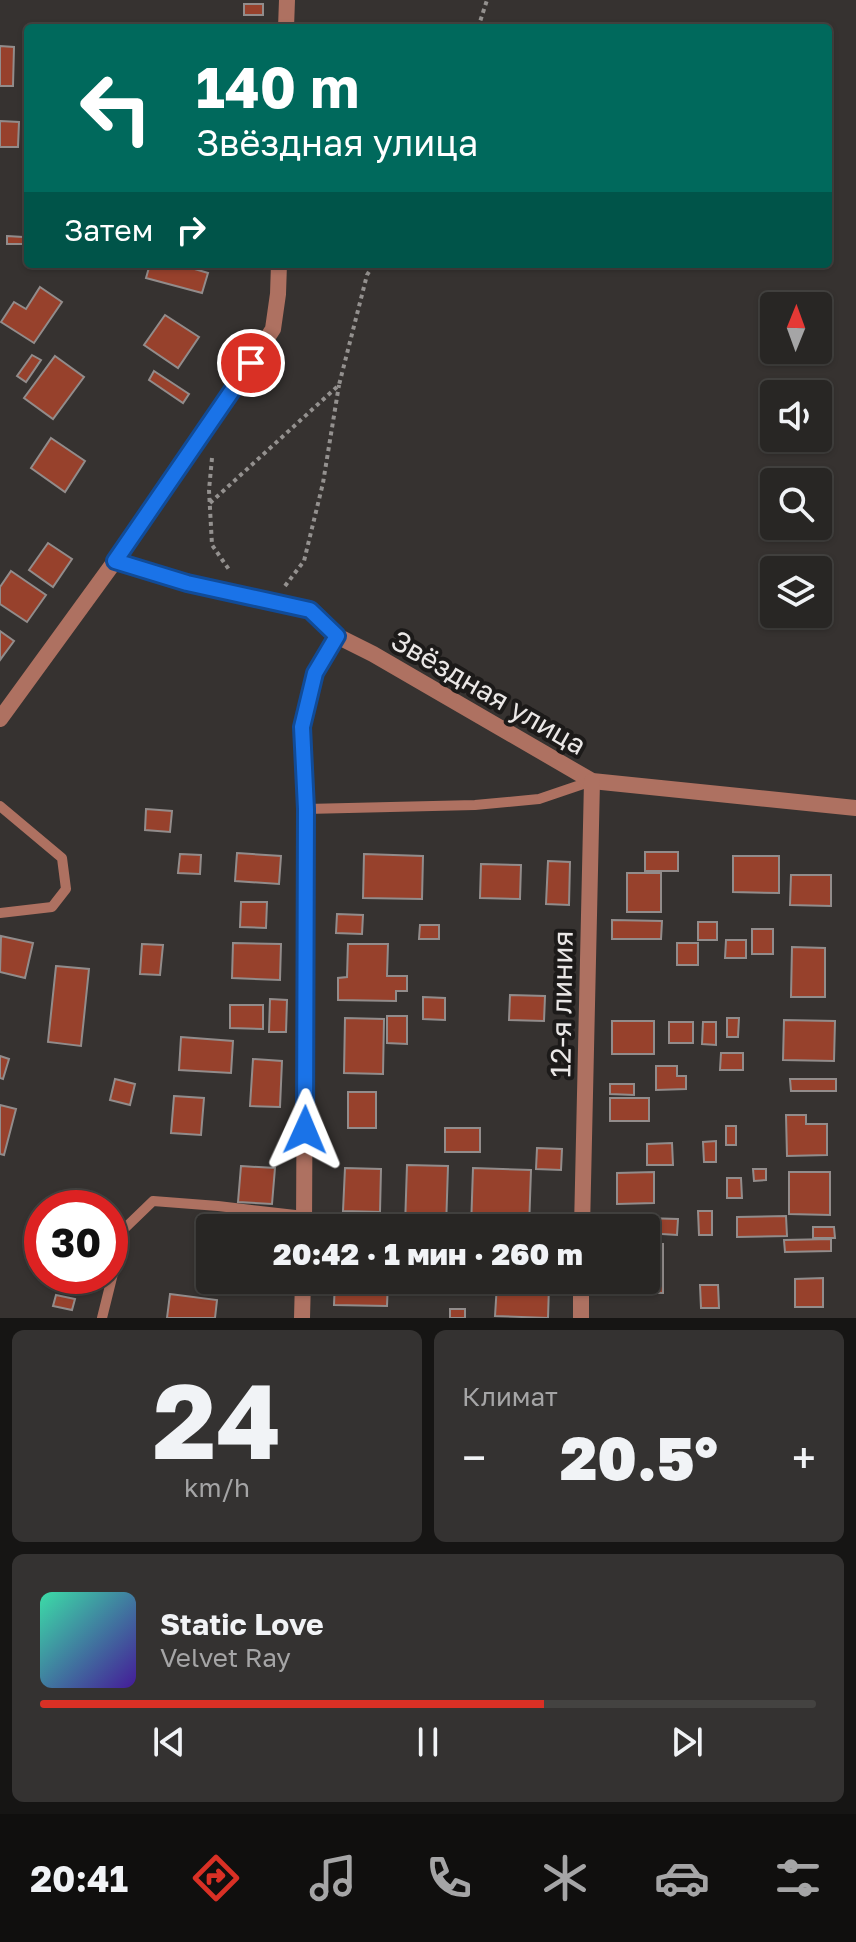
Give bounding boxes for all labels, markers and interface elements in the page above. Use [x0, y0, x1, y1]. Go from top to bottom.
text: 140 m [196, 53, 359, 120]
icon: left [64, 56, 168, 160]
text: Звёздная улица [196, 121, 478, 164]
icon: right [169, 208, 213, 252]
text: Затем [64, 212, 153, 248]
north arrow [760, 292, 832, 364]
map controls [760, 292, 832, 628]
pin [217, 329, 285, 397]
icon: arrive [229, 341, 273, 385]
button: sound [760, 380, 832, 452]
button: search [760, 468, 832, 540]
button: layers [760, 556, 832, 628]
street label: Звёздная улица [386, 623, 592, 761]
street label: 12-я линия [543, 930, 579, 1078]
position arrow [263, 1088, 347, 1172]
speed limit sign: 30 [24, 1190, 128, 1294]
text: 20:42 · 1 мин · 260 m [273, 1236, 583, 1272]
text: 24 [153, 1357, 281, 1482]
text: Климат [462, 1381, 558, 1412]
text: 20.5° [560, 1421, 718, 1493]
text: − [462, 1431, 486, 1484]
text: + [792, 1431, 816, 1484]
text: km/h [184, 1472, 250, 1503]
text: Static Love [160, 1606, 324, 1642]
text: Velvet Ray [160, 1642, 291, 1673]
icon: previous [147, 1720, 191, 1764]
icon: pause [406, 1720, 450, 1764]
icon: next [665, 1720, 709, 1764]
icon: directions [188, 1850, 244, 1906]
icon: music [305, 1850, 361, 1906]
icon: phone [421, 1850, 477, 1906]
icon: climate [537, 1850, 593, 1906]
icon: car [654, 1850, 710, 1906]
icon: filters [770, 1850, 826, 1906]
text: 20:41 [30, 1857, 128, 1900]

